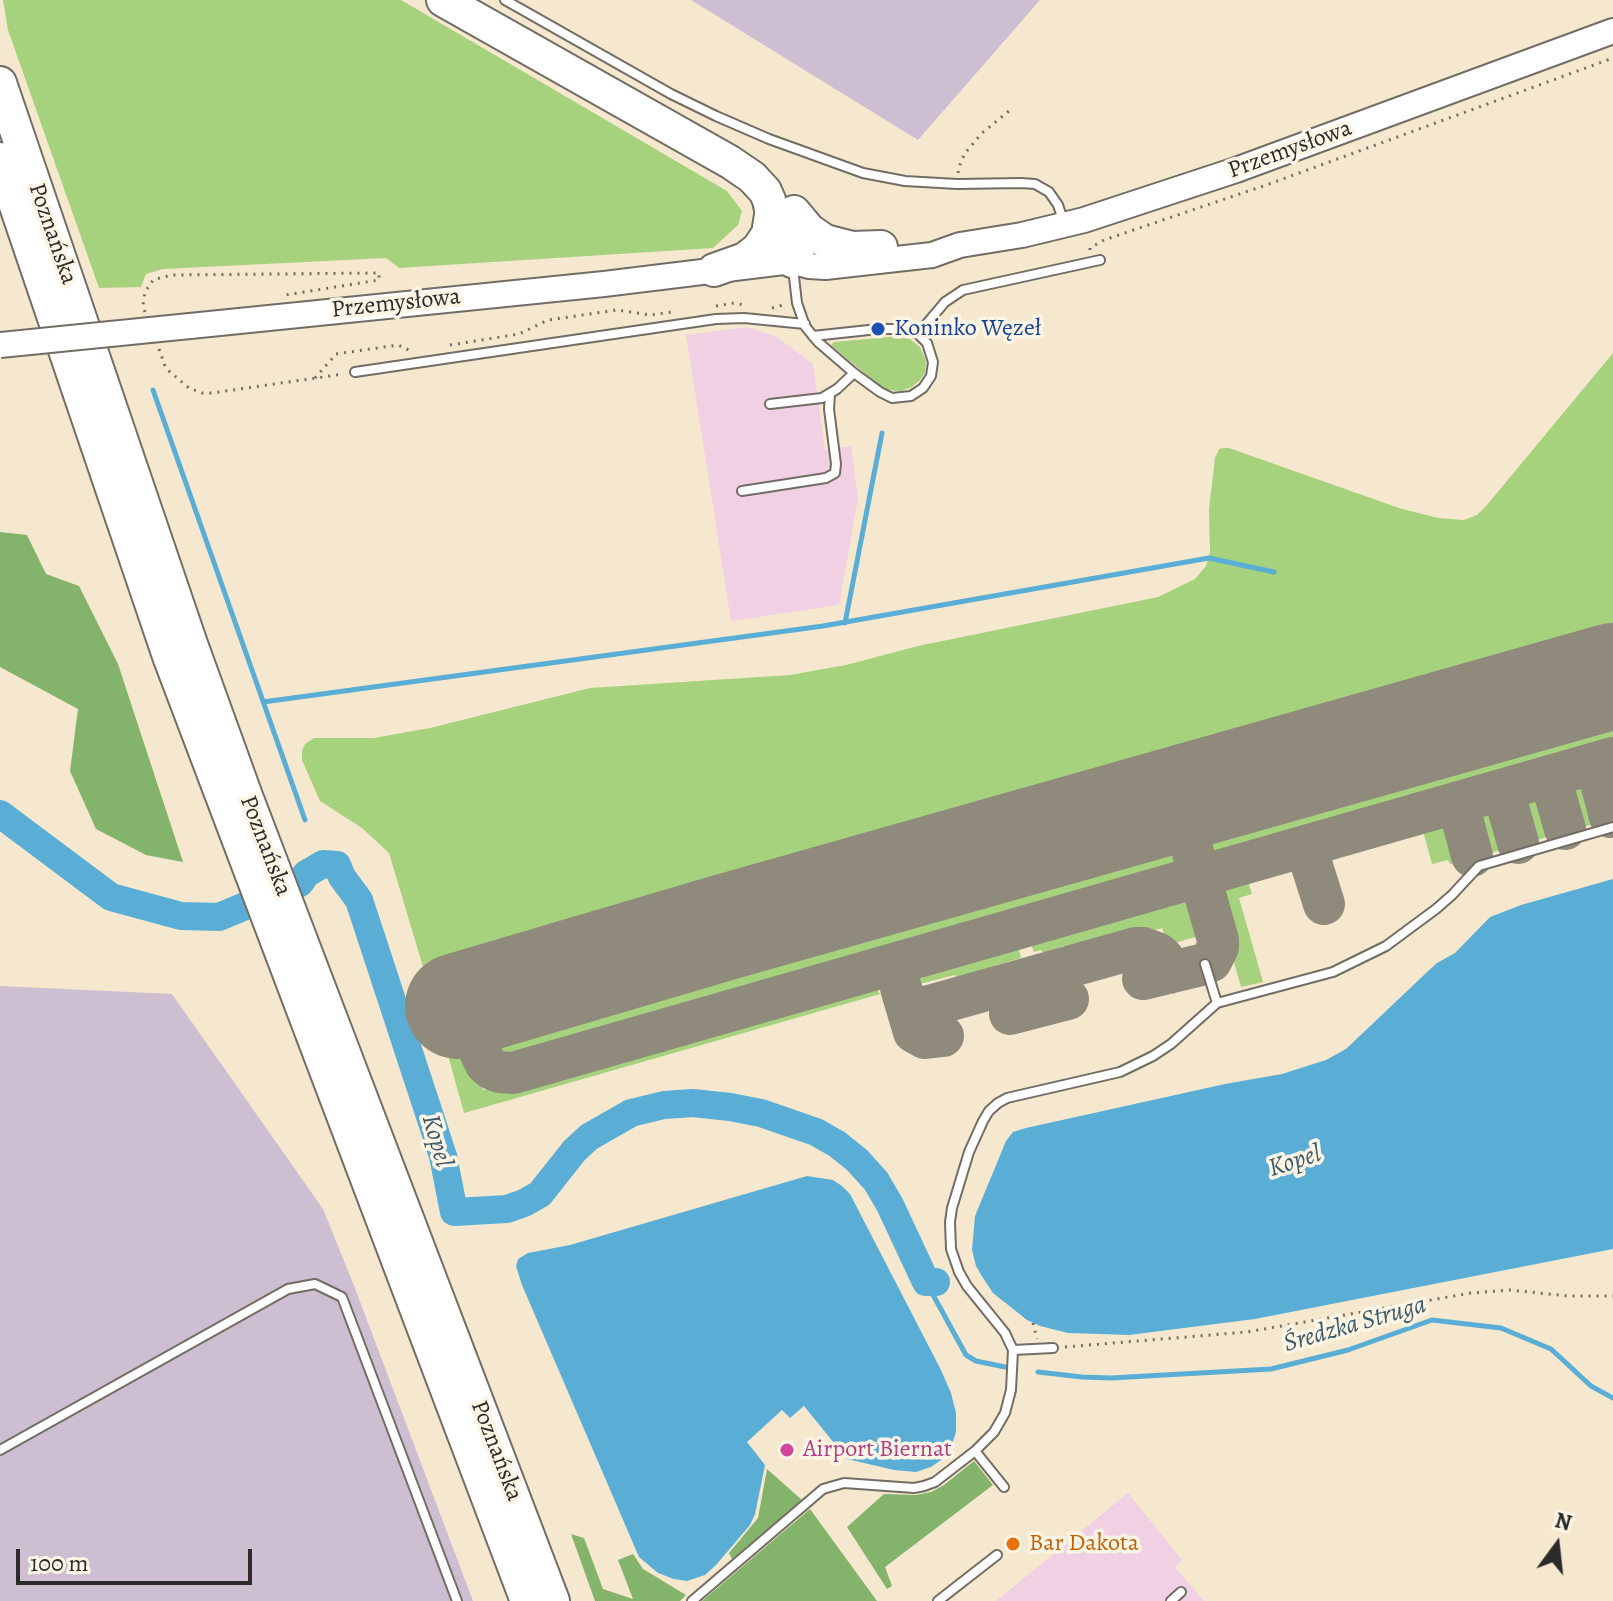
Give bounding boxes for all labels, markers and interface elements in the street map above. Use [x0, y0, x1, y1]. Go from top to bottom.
street label: Przemysłowa [1224, 114, 1356, 186]
street label: Poznańska [21, 180, 83, 288]
street label: Przemysłowa [330, 283, 462, 325]
place label: Koninko Węzeł [894, 315, 1041, 343]
marker: Koninko Węzeł [869, 320, 887, 338]
street label: Poznańska [233, 792, 297, 900]
water label: Kopel [414, 1111, 458, 1171]
water label: Kopel [1265, 1139, 1325, 1185]
water label: Średzka Struga [1280, 1290, 1430, 1360]
street label: Poznańska [464, 1397, 528, 1505]
place label: Airport Biernat [803, 1436, 952, 1464]
marker: Airport Biernat [778, 1441, 796, 1459]
north arrow [1517, 1505, 1597, 1585]
text: N [1552, 1505, 1575, 1538]
place label: Bar Dakota [1029, 1530, 1139, 1558]
scale bar [20, 1533, 256, 1583]
marker: Bar Dakota [1004, 1535, 1022, 1553]
text: 100 m [30, 1547, 89, 1579]

